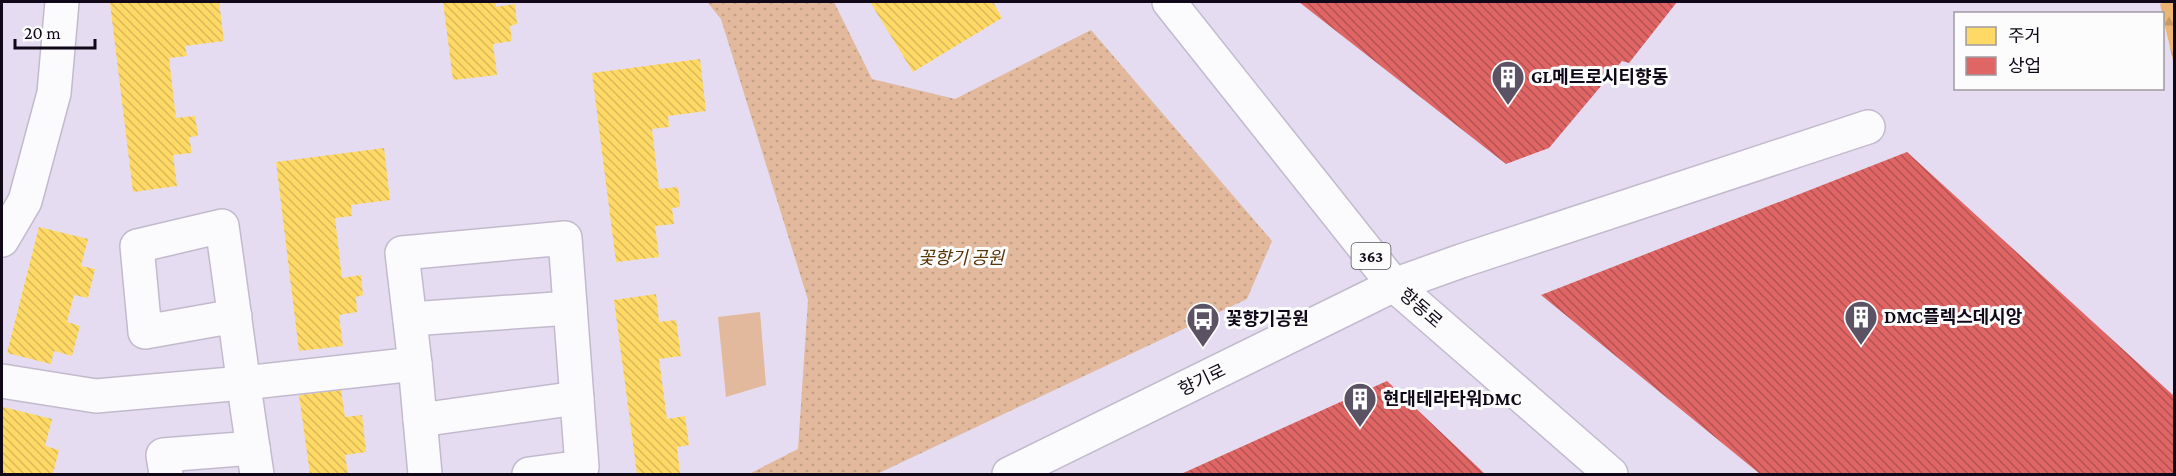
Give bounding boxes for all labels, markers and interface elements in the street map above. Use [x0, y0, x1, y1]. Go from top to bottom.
scale bar [15, 12, 94, 50]
legend [1954, 12, 2164, 90]
text: 20 m [24, 23, 61, 43]
text: 주거 [2008, 26, 2041, 46]
text: 상업 [2008, 56, 2041, 76]
building icon: GL메트로시티향동 [1490, 59, 1526, 106]
place label: GL메트로시티향동 [1531, 67, 1668, 87]
road number: 363 [1352, 243, 1390, 269]
park label: 꽃향기 공원 [918, 248, 1006, 268]
street label: 향동로 [1396, 284, 1446, 332]
building icon: DMC플렉스데시앙 [1843, 299, 1879, 346]
bus stop icon: 꽃향기공원 [1185, 301, 1221, 348]
place label: DMC플렉스데시앙 [1884, 307, 2023, 327]
place label: 꽃향기공원 [1226, 309, 1309, 329]
street label: 향기로 [1175, 360, 1229, 400]
building icon: 현대테라타워DMC [1342, 381, 1378, 428]
place label: 현대테라타워DMC [1383, 389, 1521, 409]

